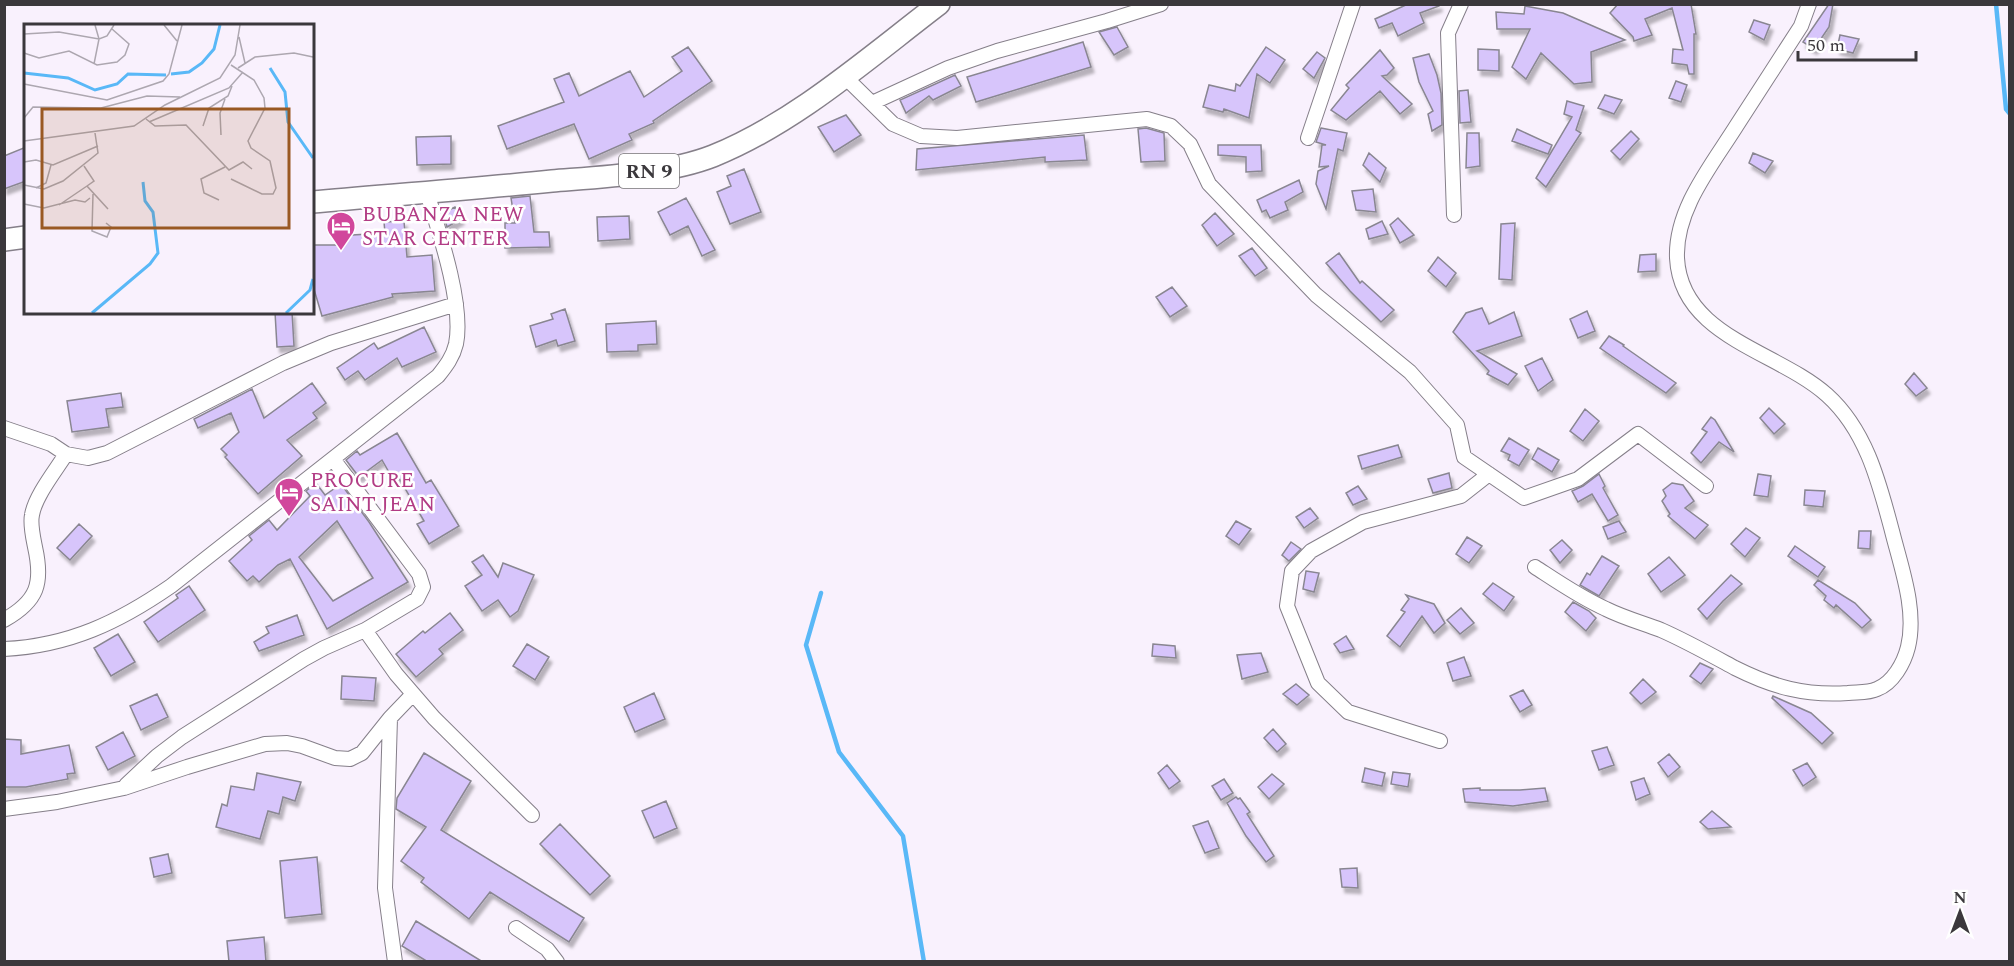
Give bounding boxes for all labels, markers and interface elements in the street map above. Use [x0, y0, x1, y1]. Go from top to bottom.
inset map [24, 24, 314, 314]
scale bar [1798, 24, 1916, 62]
text: 50 m [1807, 32, 1845, 59]
road number: RN 9 [619, 154, 679, 188]
place label: BUBANZA NEW STAR CENTER [362, 199, 524, 255]
hotel icon: BUBANZA NEW STAR CENTER [325, 210, 357, 252]
place label: PROCURE SAINT JEAN [310, 465, 435, 521]
hotel icon: PROCURE SAINT JEAN [273, 476, 305, 518]
north arrow [1930, 882, 1990, 942]
text: N [1953, 886, 1967, 910]

